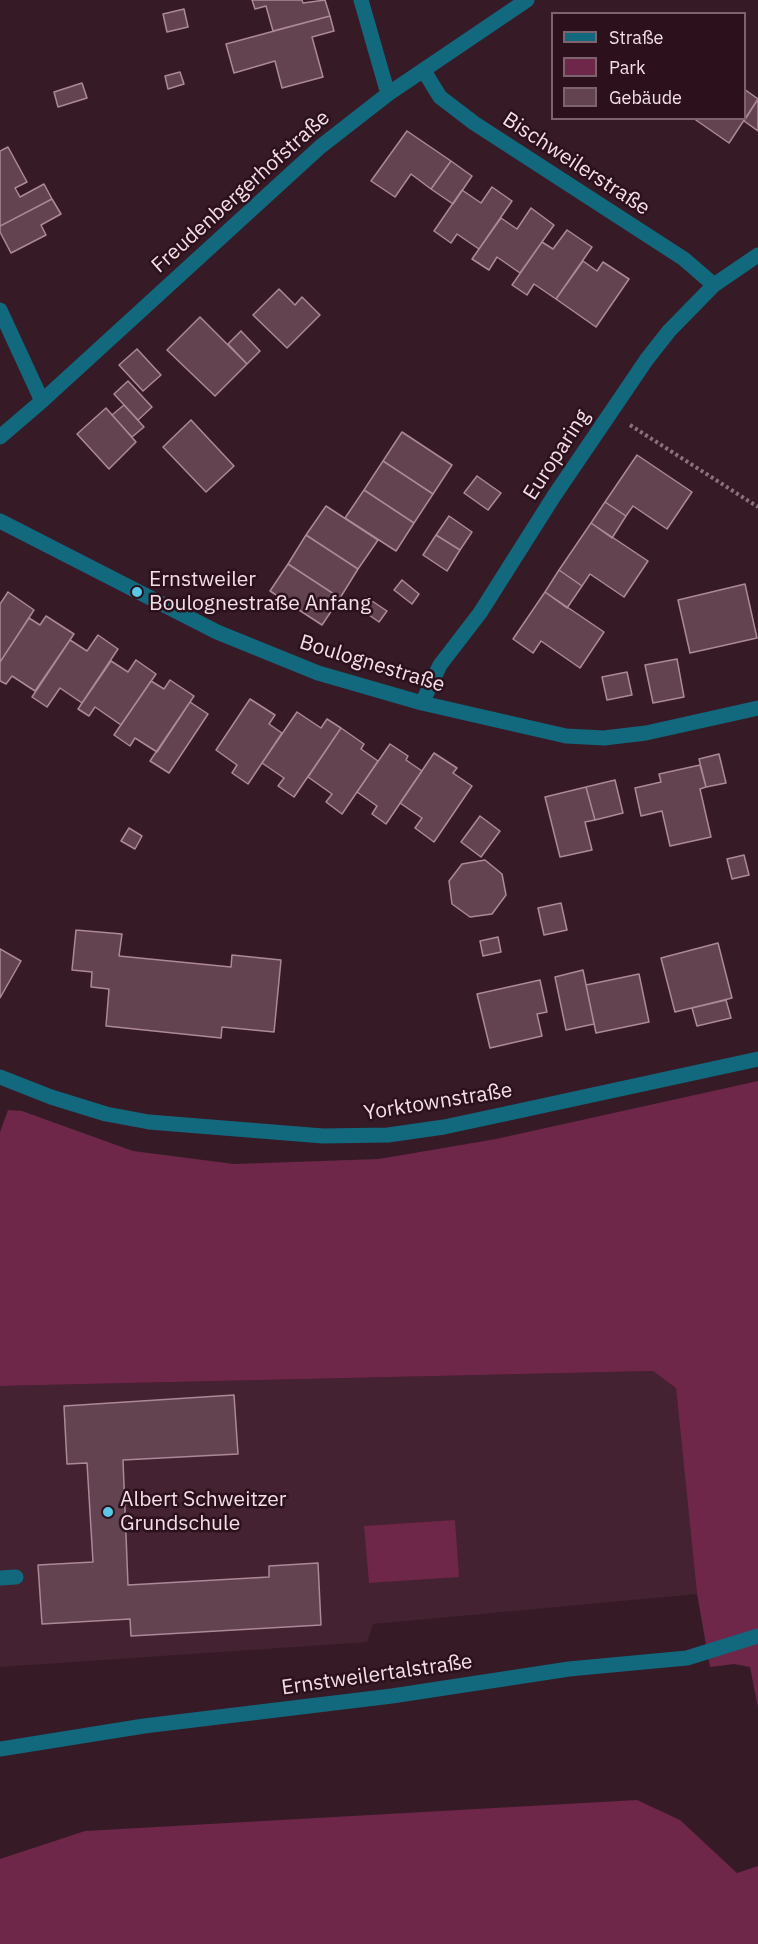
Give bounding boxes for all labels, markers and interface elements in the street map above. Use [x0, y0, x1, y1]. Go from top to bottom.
legend [551, 12, 746, 120]
text: Straße [609, 26, 663, 49]
text: Park [609, 56, 645, 79]
text: Gebäude [609, 86, 682, 109]
street label: Freudenbergerhofstraße [147, 105, 335, 279]
street label: Bischweilerstraße [498, 107, 654, 221]
street label: Europaring [518, 405, 596, 505]
place label: Ernstweiler Boulognestraße Anfang [149, 567, 371, 617]
marker: Ernstweiler Boulognestraße Anfang [130, 585, 144, 599]
street label: Boulognestraße [296, 630, 448, 698]
street label: Yorktownstraße [362, 1078, 514, 1126]
place label: Albert Schweitzer Grundschule [120, 1487, 287, 1537]
marker: Albert Schweitzer Grundschule [101, 1505, 115, 1519]
street label: Ernstweilertalstraße [280, 1649, 474, 1701]

